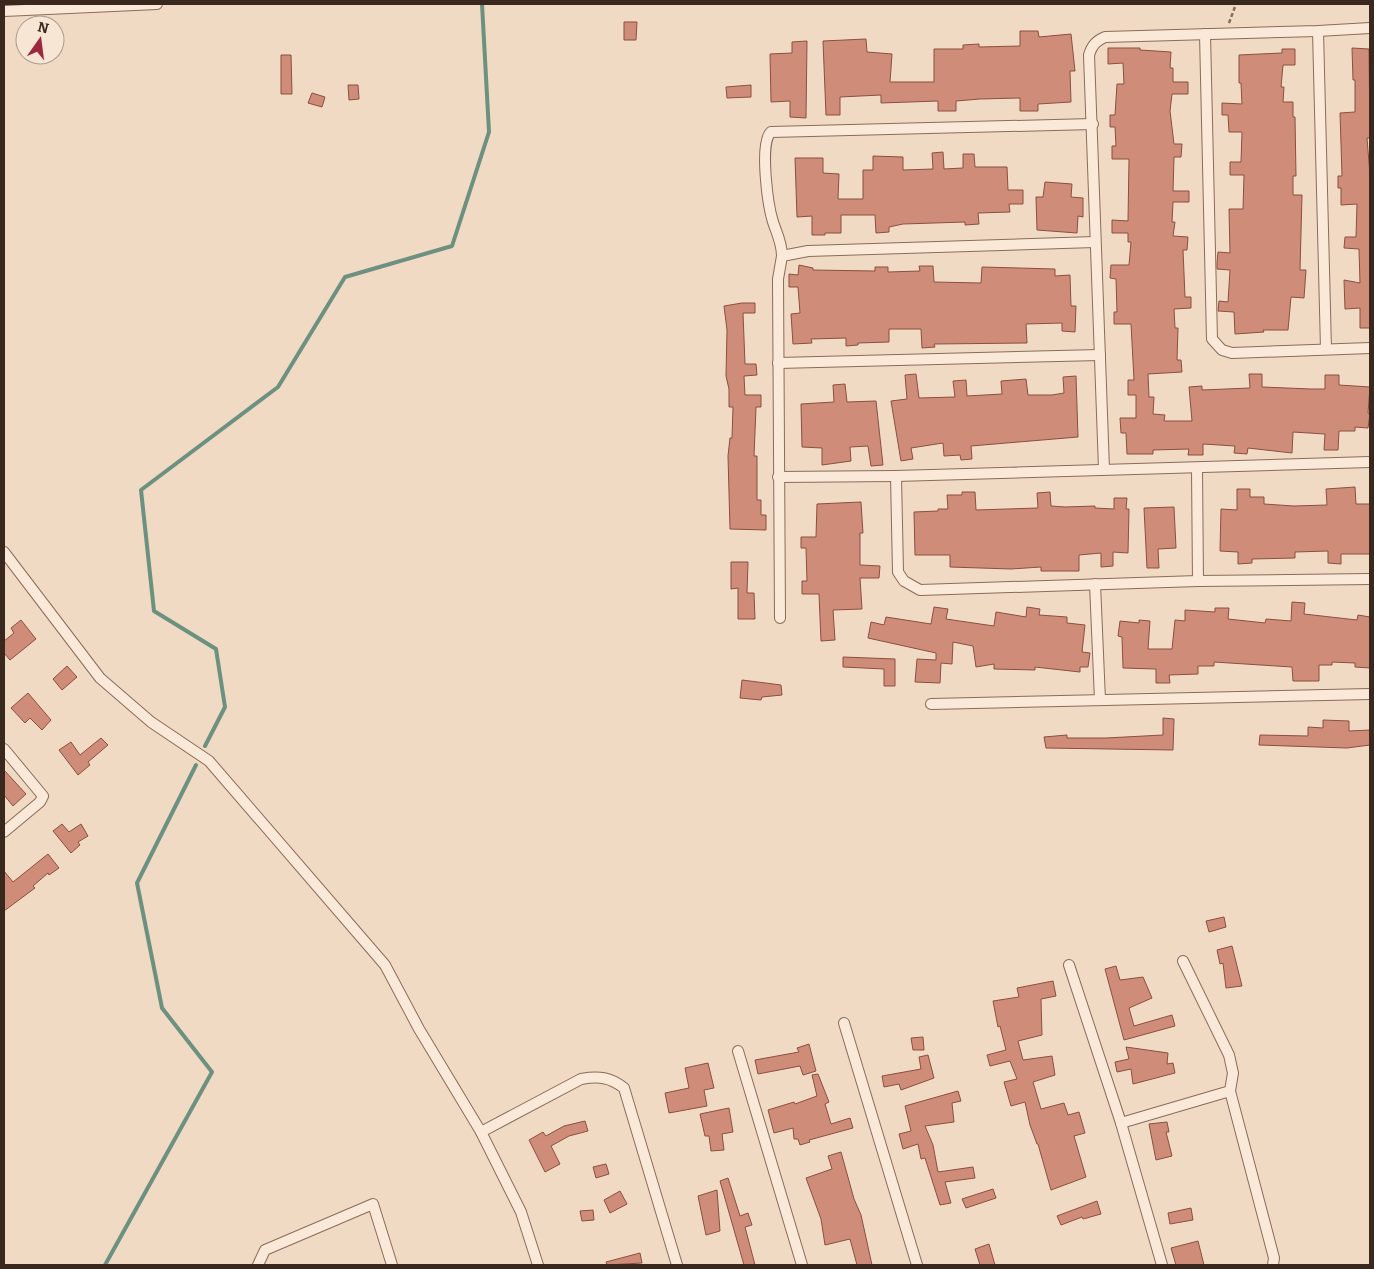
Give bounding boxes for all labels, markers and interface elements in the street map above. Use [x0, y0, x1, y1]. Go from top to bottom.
north arrow [15, 15, 65, 65]
text: N [36, 18, 51, 37]

